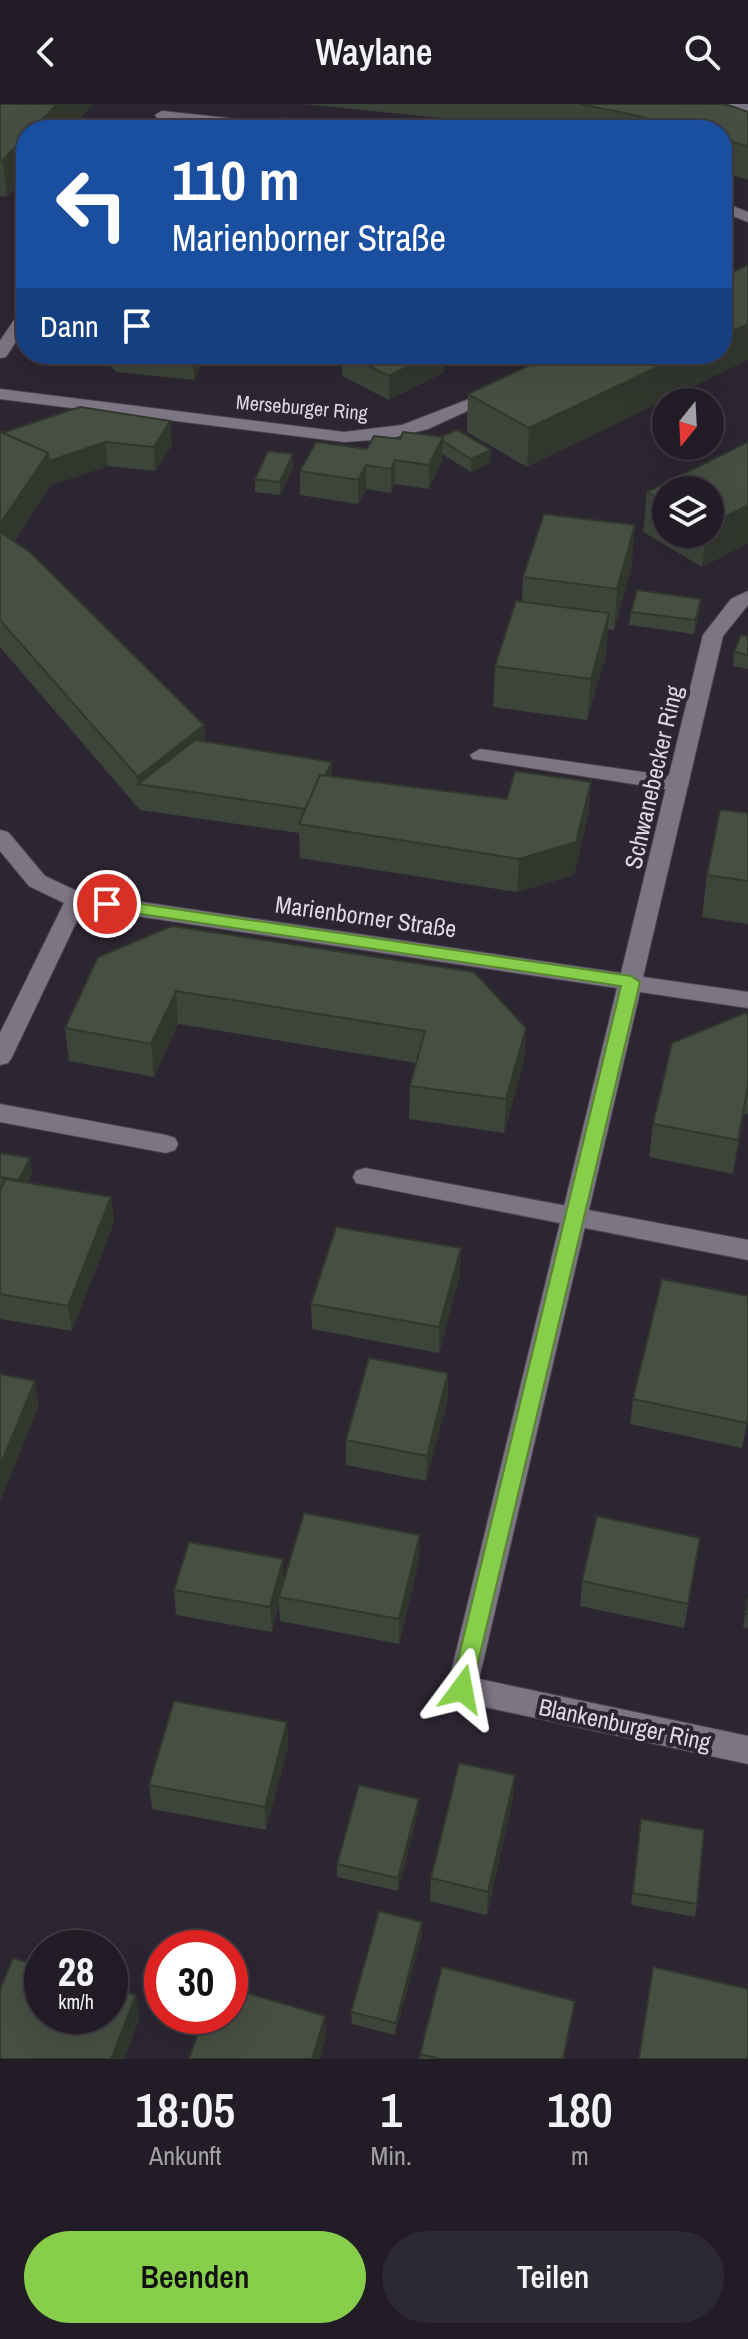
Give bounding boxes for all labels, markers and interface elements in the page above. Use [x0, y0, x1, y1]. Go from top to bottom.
text: Waylane [315, 28, 433, 76]
icon: back [24, 30, 68, 74]
icon: search [680, 30, 724, 74]
text: 110 m [172, 142, 300, 217]
icon: left [40, 152, 144, 256]
text: Marienborner Straße [172, 214, 446, 262]
icon: arrive [115, 304, 159, 348]
text: Dann [40, 306, 99, 346]
street label: Merseburger Ring [235, 388, 369, 426]
north arrow [652, 388, 724, 460]
map controls [652, 388, 724, 548]
button: layers [652, 476, 724, 548]
street label: Schwanebecker Ring [616, 682, 690, 872]
pin [73, 870, 141, 938]
icon: arrive [85, 882, 129, 926]
street label: Marienborner Straße [273, 887, 459, 945]
position arrow [420, 1647, 504, 1731]
street label: Blankenburger Ring [536, 1690, 714, 1758]
speed limit sign: 30 [144, 1930, 248, 2034]
text: 28 [58, 1945, 94, 1998]
text: km/h [58, 1988, 94, 2015]
text: 18:05 [135, 2077, 235, 2142]
text: 1 [380, 2077, 402, 2142]
text: 180 [547, 2077, 613, 2142]
text: Ankunft [149, 2138, 221, 2173]
text: Min. [370, 2138, 412, 2173]
text: m [571, 2138, 589, 2173]
button: Beenden [24, 2231, 366, 2323]
button: Teilen [382, 2231, 724, 2323]

